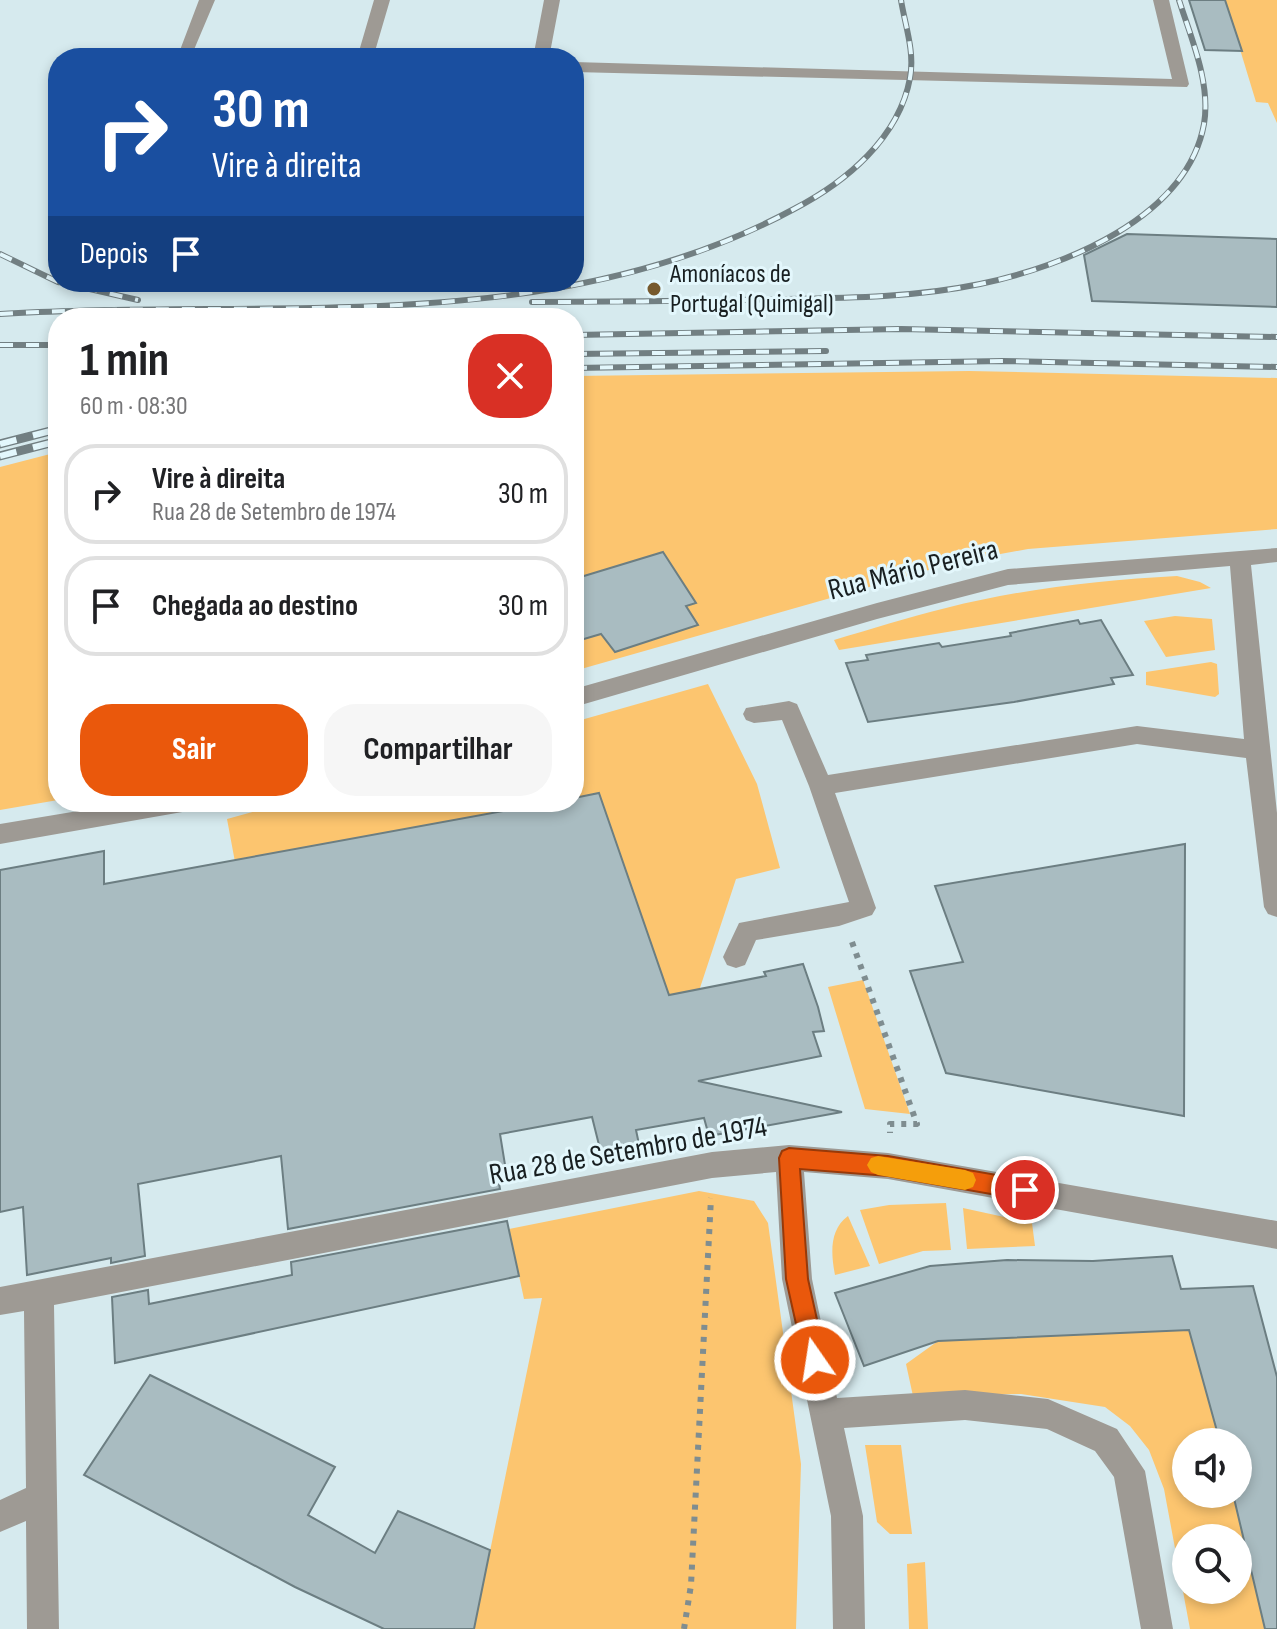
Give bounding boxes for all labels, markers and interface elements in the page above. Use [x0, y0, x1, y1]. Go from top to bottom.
text: 30 m [212, 77, 310, 144]
icon: right [80, 80, 184, 184]
text: Vire à direita [212, 145, 362, 188]
icon: arrive [164, 232, 208, 276]
text: Depois [80, 236, 148, 272]
place label: Amoníacos de Portugal (Quimigal) [669, 259, 834, 320]
marker: Amoníacos de Portugal (Quimigal) [645, 280, 663, 298]
text: 1 min [80, 332, 169, 389]
button: close [468, 334, 552, 418]
text: 60 m · 08:30 [80, 391, 188, 422]
text: Vire à direita [152, 461, 285, 497]
icon: right [84, 472, 128, 516]
text: 30 m [498, 476, 548, 512]
text: Rua 28 de Setembro de 1974 [152, 497, 396, 528]
street label: Rua Mário Pereira [824, 532, 1002, 608]
icon: arrive [84, 584, 128, 628]
text: Chegada ao destino [152, 588, 358, 624]
text: 30 m [498, 588, 548, 624]
button: Sair [80, 704, 308, 796]
button: Compartilhar [324, 704, 552, 796]
street label: Rua 28 de Setembro de 1974 [486, 1109, 770, 1193]
pin [991, 1156, 1059, 1224]
icon: arrive [1003, 1168, 1047, 1212]
position arrow [773, 1318, 857, 1402]
map controls [1172, 1428, 1252, 1604]
button: sound [1172, 1428, 1252, 1508]
button: search [1172, 1524, 1252, 1604]

